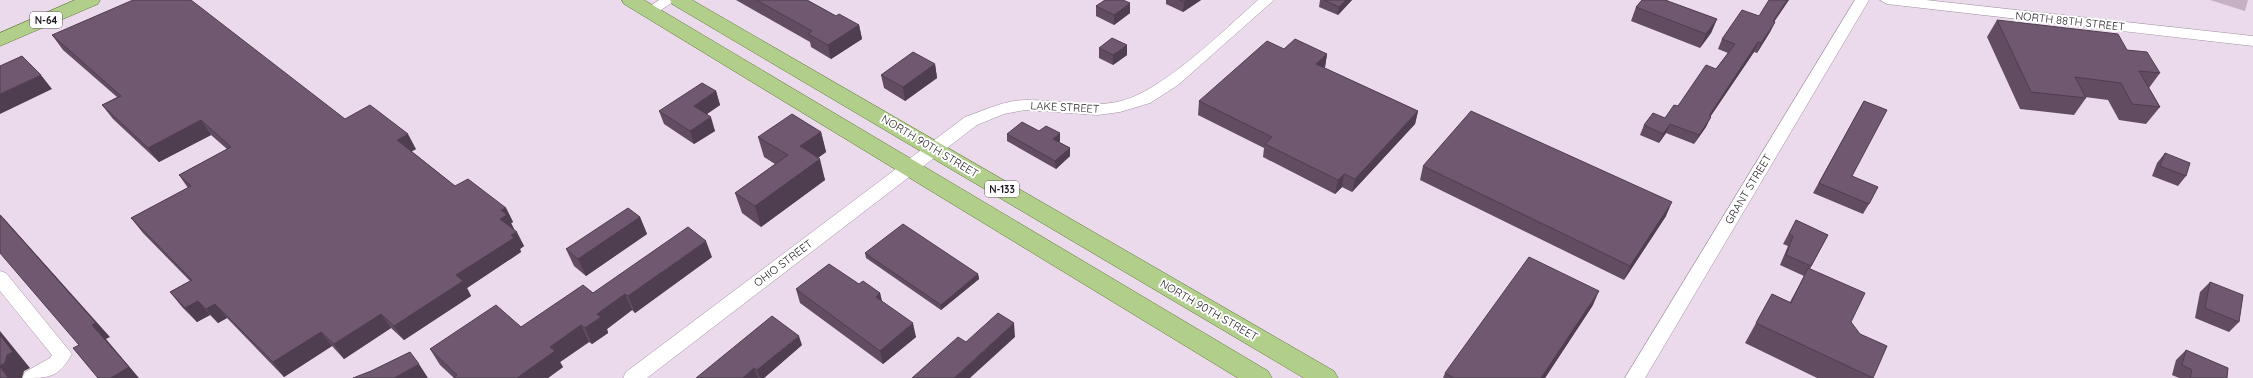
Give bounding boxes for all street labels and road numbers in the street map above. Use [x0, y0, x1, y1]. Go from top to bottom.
street label: NORTH 88TH STREET [2015, 8, 2126, 34]
road number: N-64 [30, 12, 62, 28]
street label: LAKE STREET [1030, 98, 1100, 116]
street label: NORTH 90TH STREET [879, 112, 981, 181]
street label: GRANT STREET [1722, 151, 1775, 227]
road number: N-133 [985, 181, 1019, 197]
street label: OHIO STREET [751, 236, 815, 290]
street label: NORTH 90TH STREET [1158, 276, 1261, 344]

